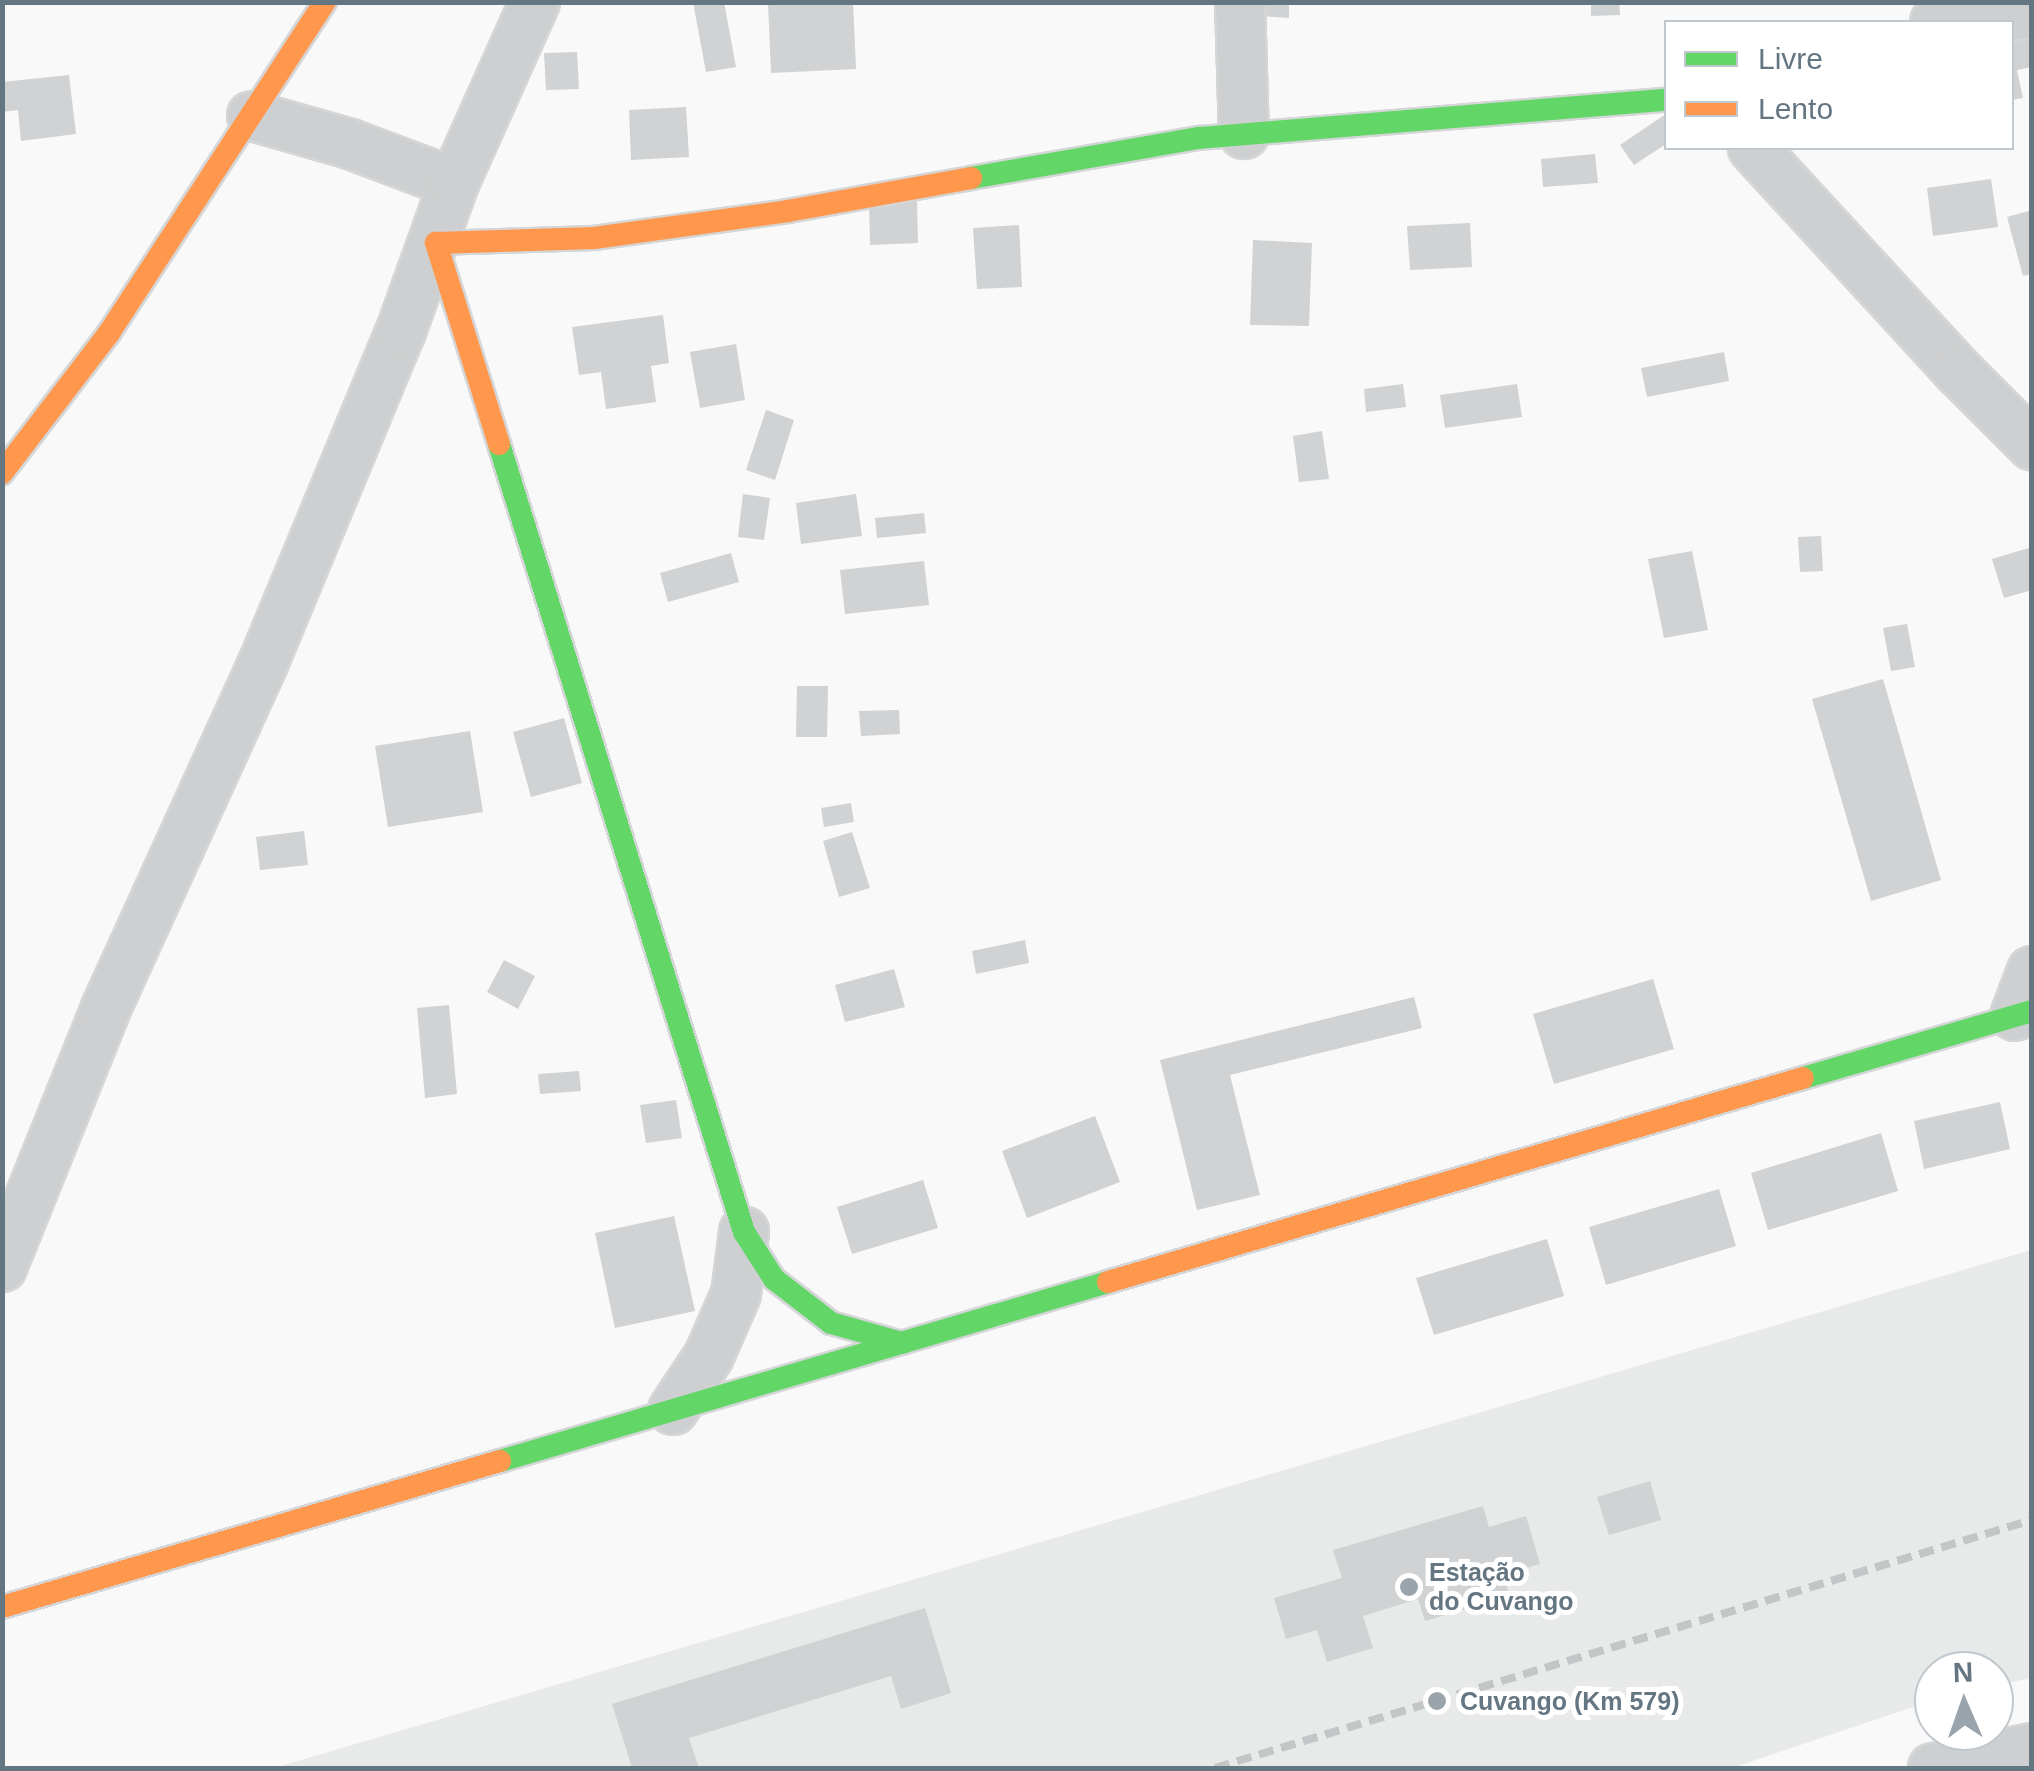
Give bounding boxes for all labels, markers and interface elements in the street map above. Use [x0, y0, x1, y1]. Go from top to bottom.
legend [1664, 20, 2014, 150]
text: Livre [1758, 42, 1823, 75]
text: Lento [1758, 92, 1833, 125]
place label: Estação do Cuvango [1429, 1558, 1573, 1617]
marker: Estação do Cuvango [1398, 1576, 1420, 1598]
north arrow [1914, 1651, 2014, 1751]
text: N [1952, 1657, 1974, 1688]
place label: Cuvango (Km 579) [1460, 1686, 1679, 1716]
marker: Cuvango (Km 579) [1424, 1688, 1450, 1714]

